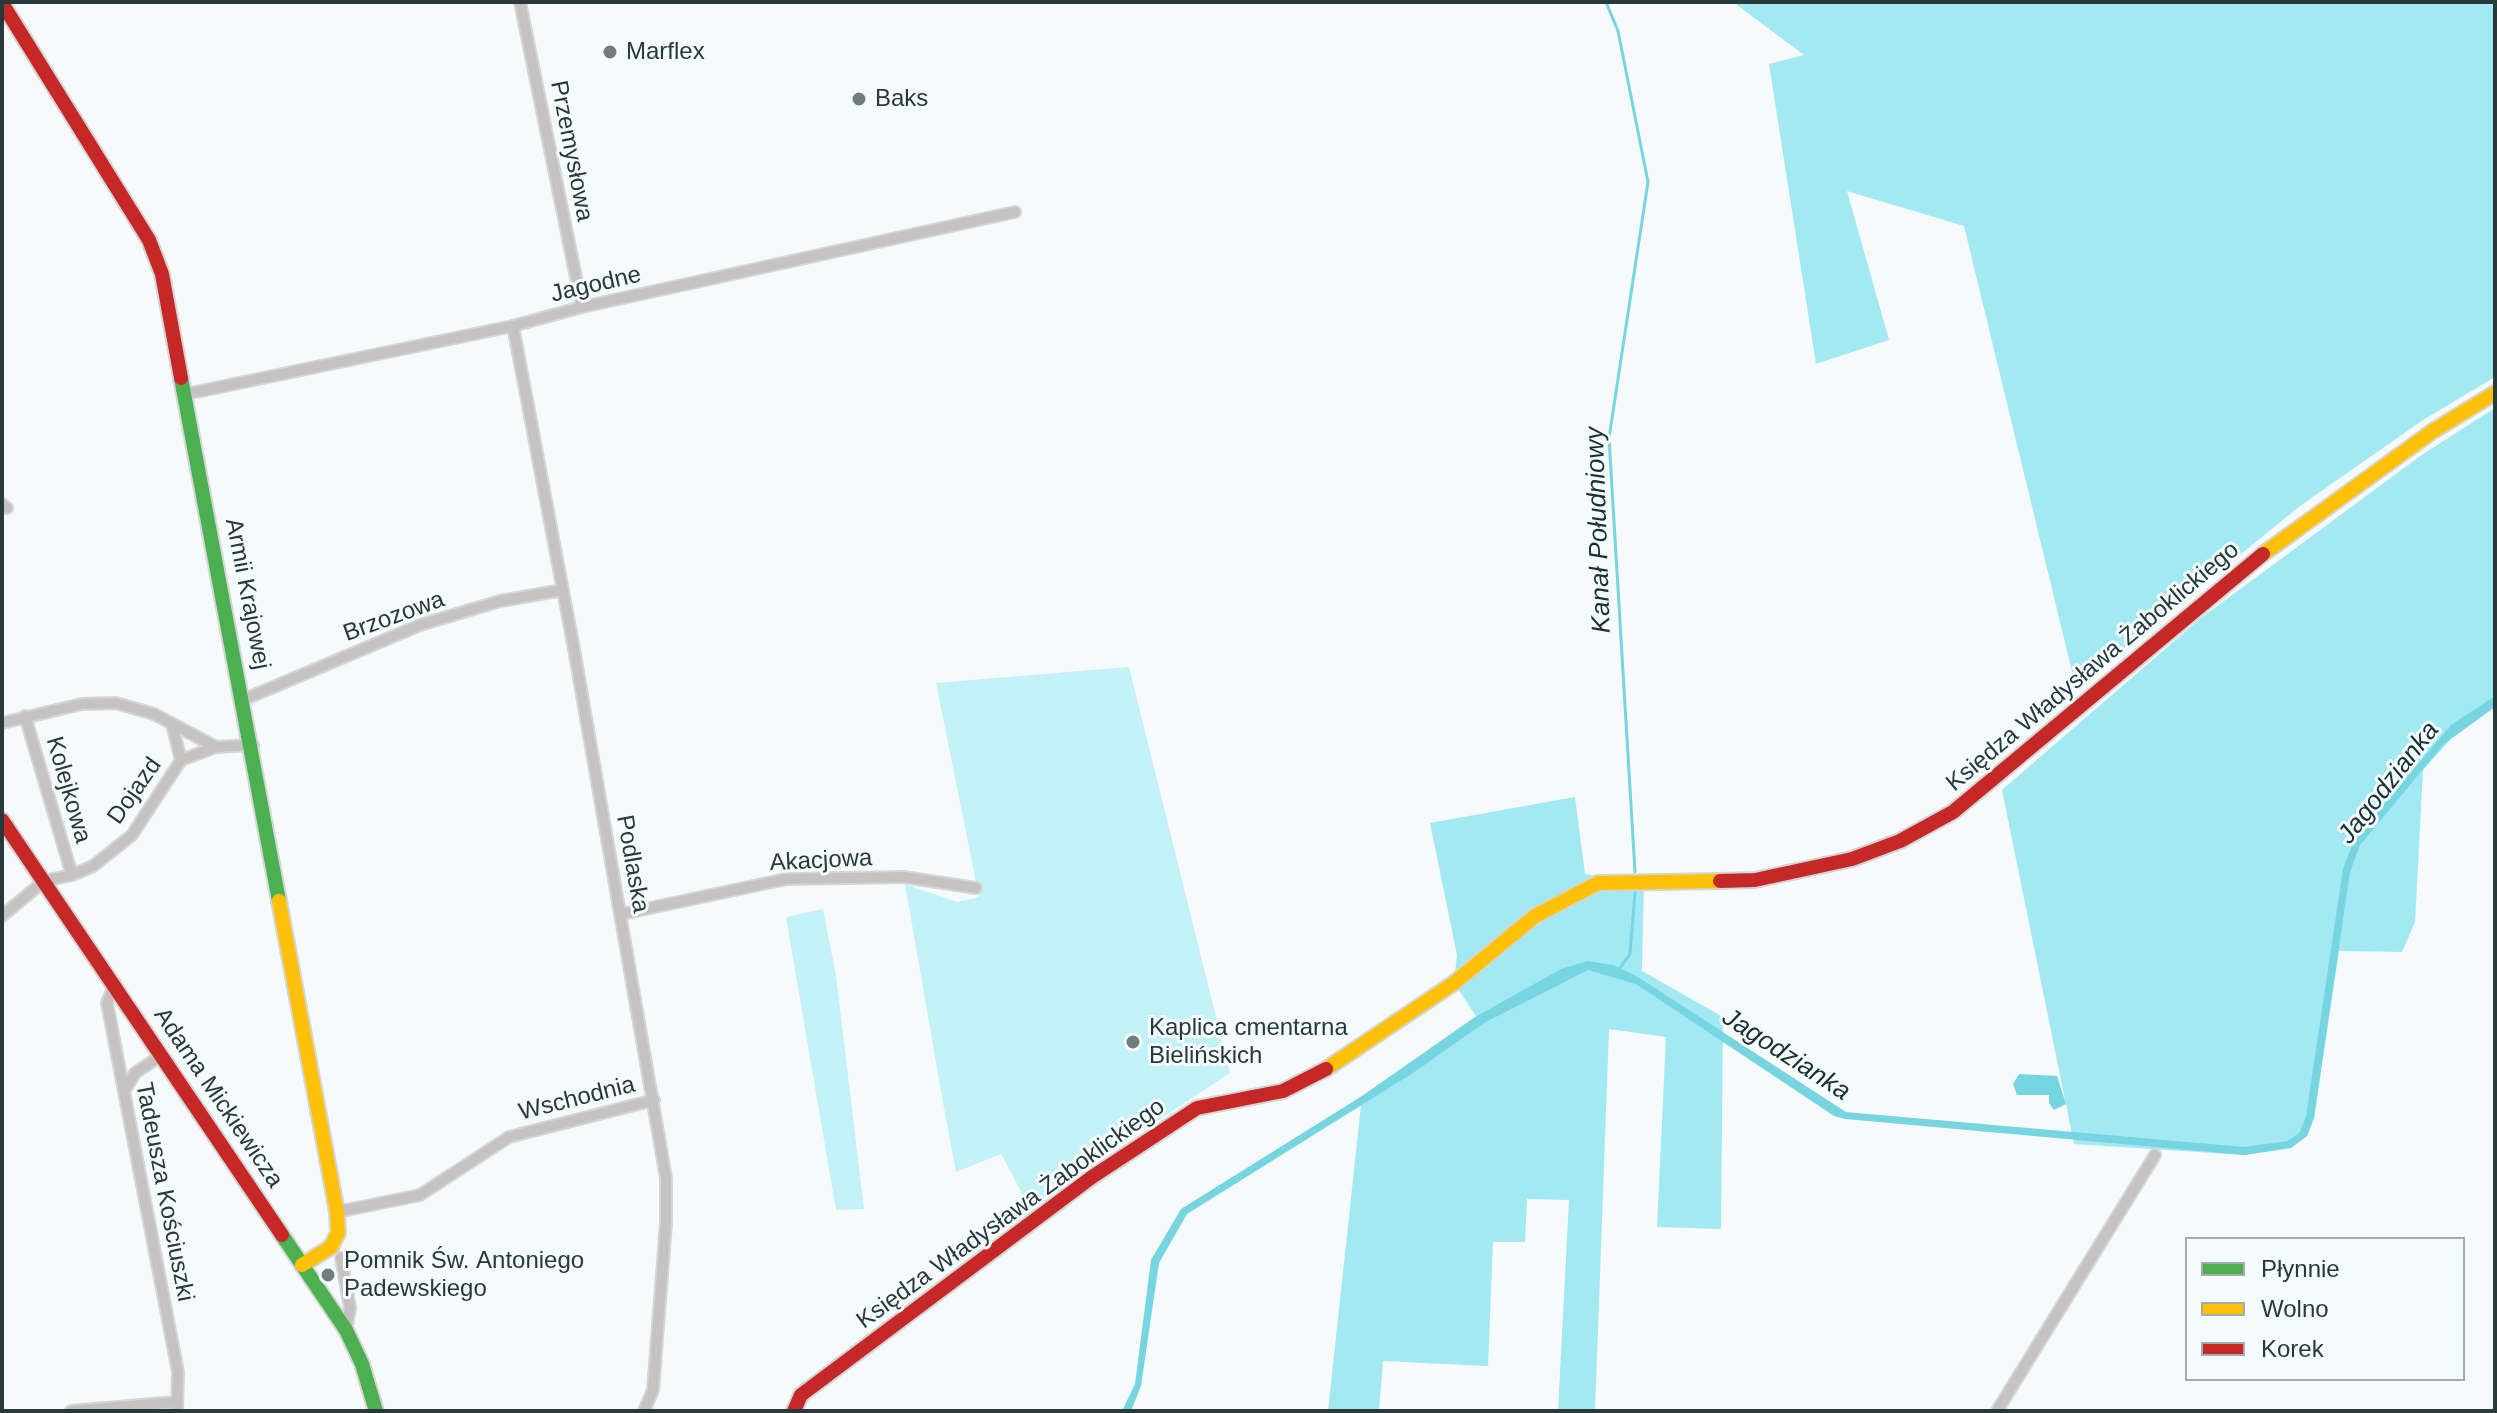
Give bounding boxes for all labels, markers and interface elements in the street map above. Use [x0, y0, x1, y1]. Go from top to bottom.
place label: Marflex [626, 38, 705, 66]
marker: Marflex [601, 43, 619, 61]
street label: Przemysłowa [543, 78, 599, 224]
place label: Baks [875, 85, 928, 113]
marker: Baks [850, 90, 868, 108]
street label: Jagodne [548, 261, 644, 309]
water label: Kanał Południowy [1580, 426, 1618, 634]
street label: Armii Krajowej [218, 516, 276, 672]
street label: Księdza Władysława Żaboklickiego [1941, 536, 2245, 798]
street label: Brzozowa [340, 585, 448, 649]
water label: Jagodzianka [2332, 716, 2446, 850]
street label: Kolejkowa [39, 733, 97, 847]
street label: Dojazd [102, 752, 168, 830]
street label: Podlaska [609, 813, 655, 915]
street label: Akacjowa [769, 844, 873, 878]
water label: Jagodzianka [1716, 1002, 1856, 1108]
street label: Adama Mickiewicza [147, 1003, 289, 1193]
place label: Kaplica cmentarna Bielińskich [1149, 1014, 1348, 1070]
marker: Kaplica cmentarna Bielińskich [1124, 1033, 1142, 1051]
street label: Wschodnia [516, 1071, 638, 1127]
street label: Tadeusza Kościuszki [129, 1080, 199, 1304]
street label: Księdza Władysława Żaboklickiego [851, 1093, 1171, 1335]
legend [2185, 1237, 2465, 1381]
place label: Pomnik Św. Antoniego Padewskiego [344, 1247, 584, 1303]
text: Płynnie [2261, 1255, 2340, 1282]
marker: Pomnik Św. Antoniego Padewskiego [319, 1266, 337, 1284]
text: Wolno [2261, 1295, 2329, 1322]
text: Korek [2261, 1335, 2324, 1362]

